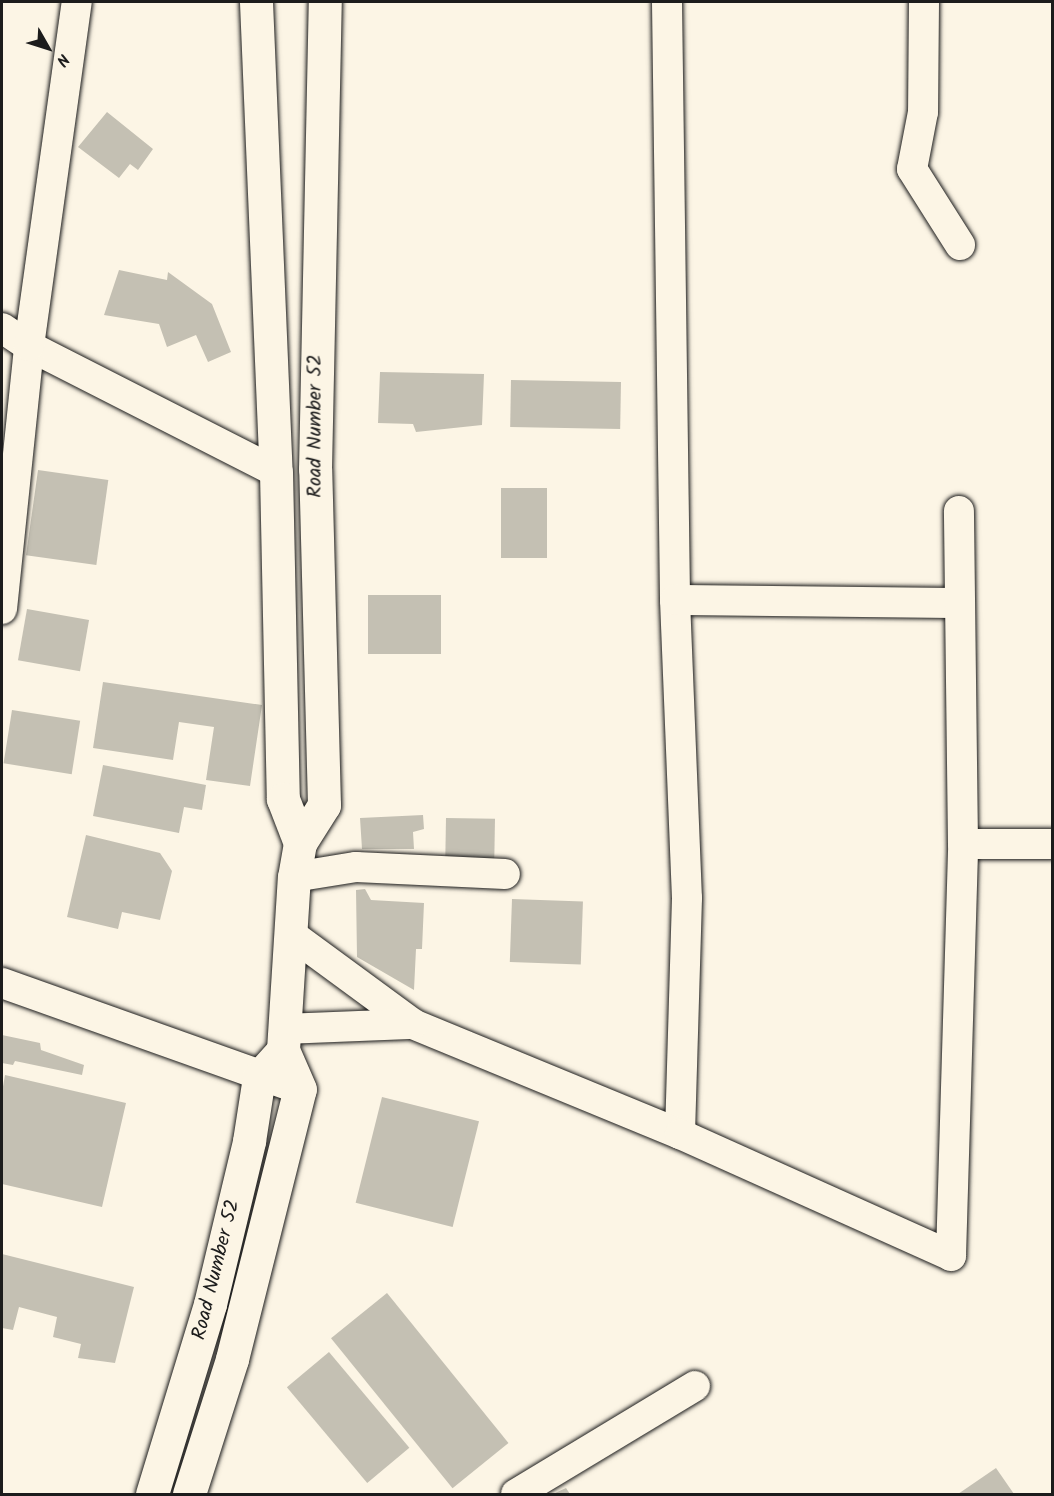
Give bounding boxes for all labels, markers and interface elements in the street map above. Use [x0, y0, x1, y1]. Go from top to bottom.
north arrow [18, 18, 78, 78]
text: N [49, 48, 75, 71]
street label: Road Number 52 [304, 354, 328, 498]
street label: Road Number 52 [188, 1197, 246, 1343]

